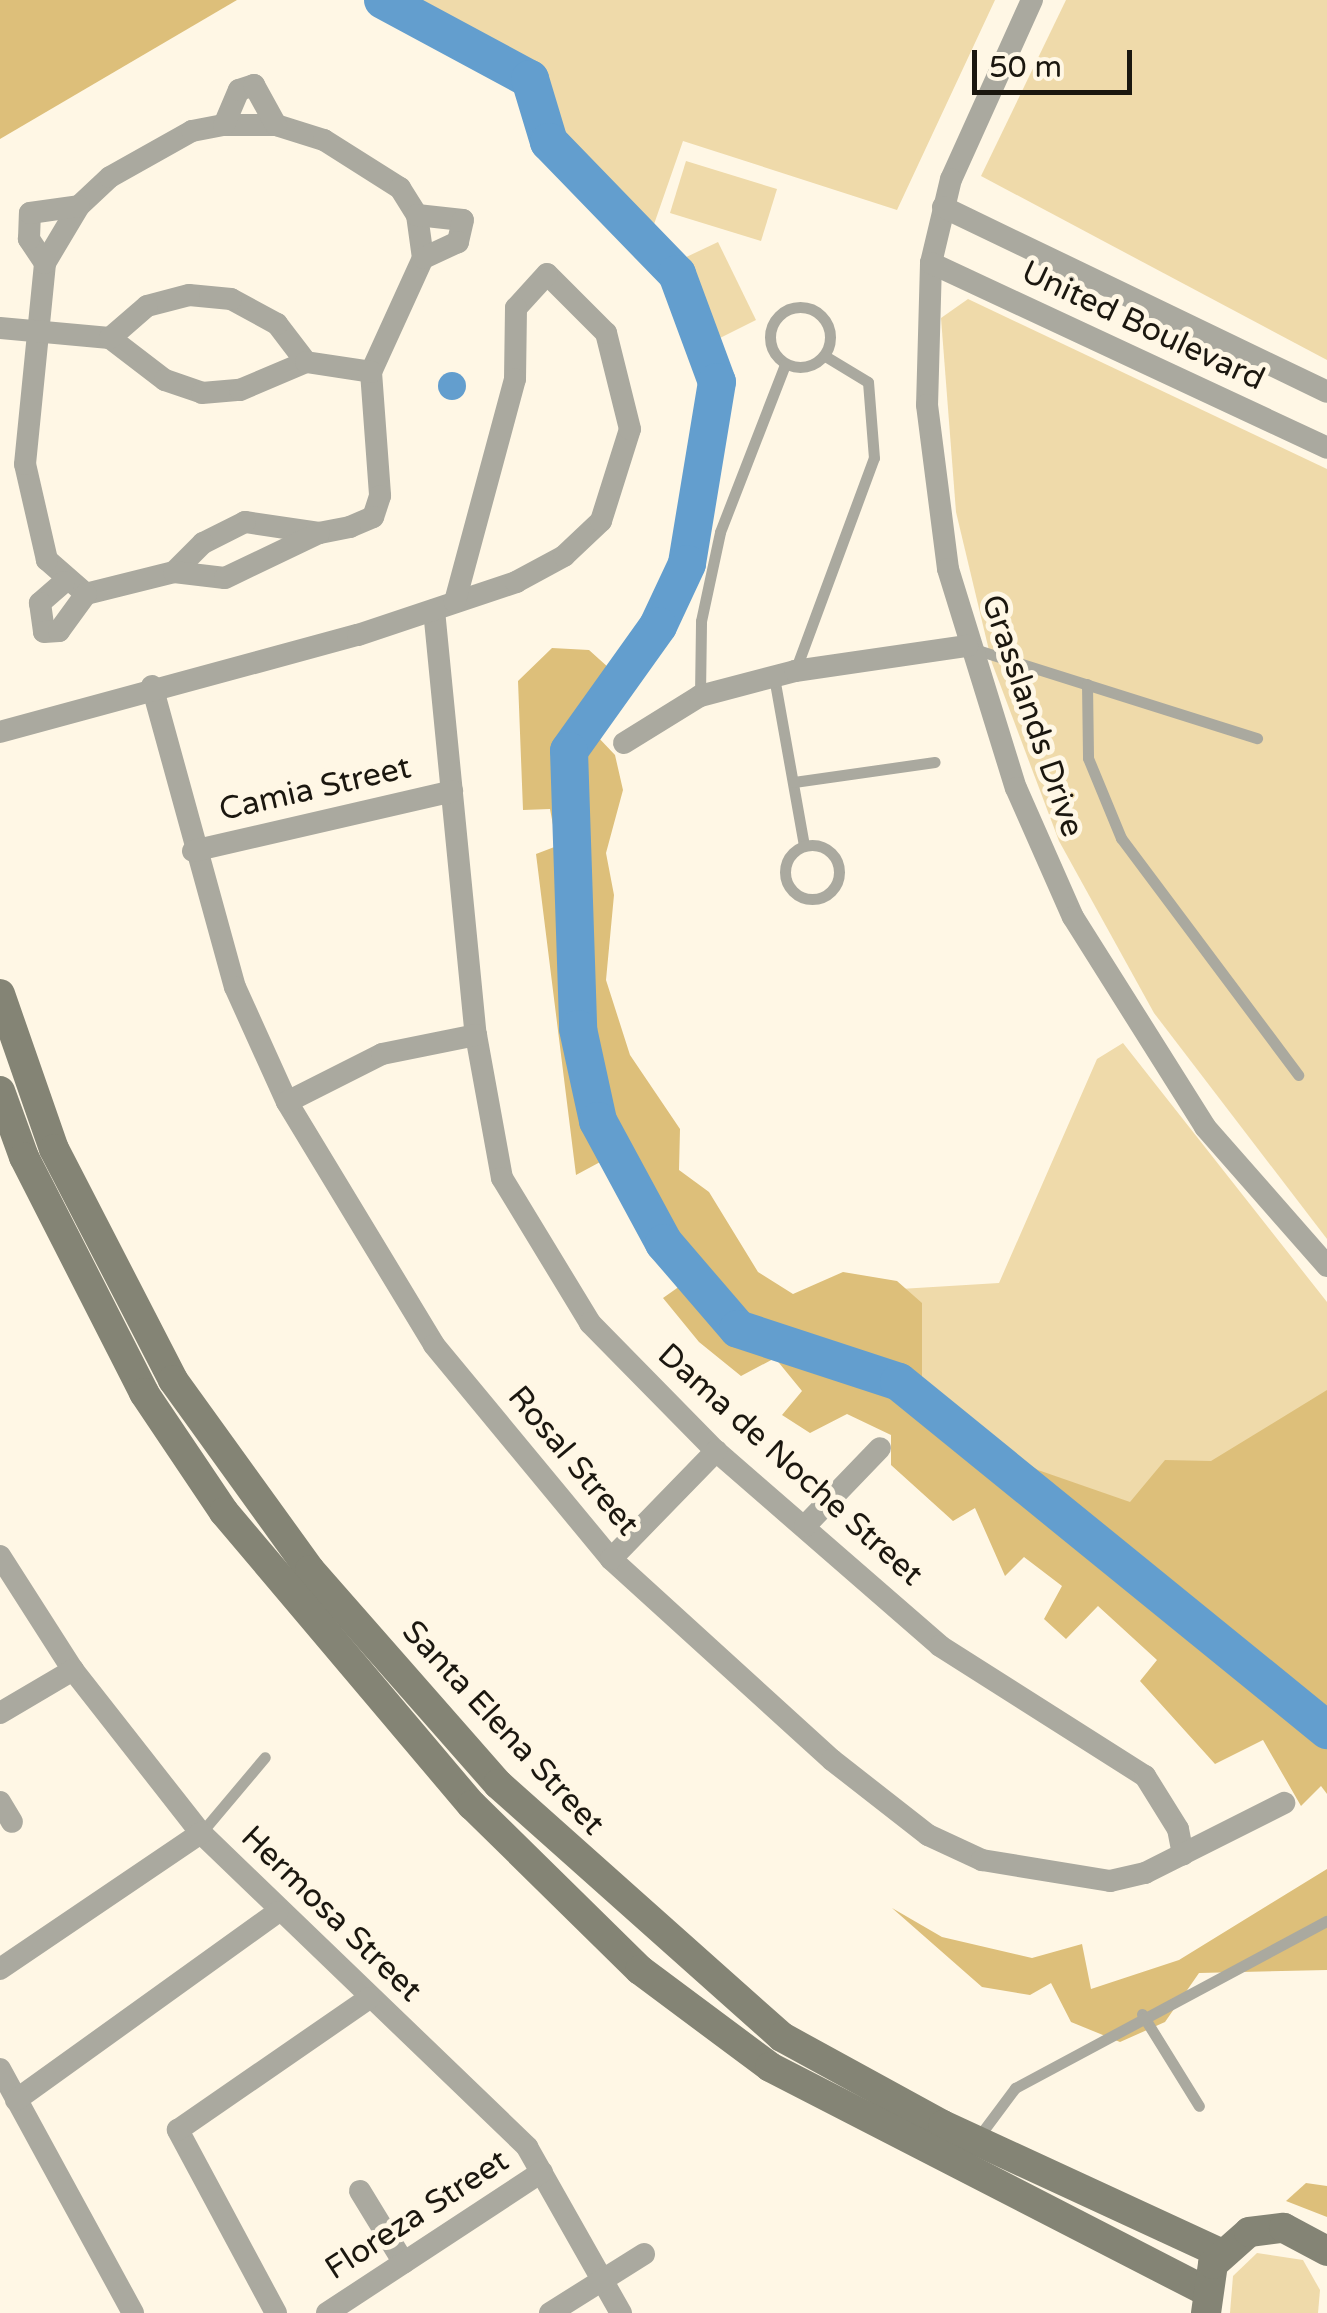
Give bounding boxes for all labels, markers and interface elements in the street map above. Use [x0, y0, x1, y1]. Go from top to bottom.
scale bar [977, 30, 1137, 92]
text: 50 m [989, 49, 1062, 86]
street label: United Boulevard [1016, 253, 1270, 399]
street label: Grasslands Drive [973, 590, 1091, 842]
street label: Camia Street [216, 748, 414, 830]
street label: Dama de Noche Street [650, 1336, 930, 1594]
street label: Rosal Street [499, 1378, 647, 1544]
street label: Santa Elena Street [394, 1613, 612, 1843]
street label: Hermosa Street [233, 1818, 429, 2010]
street label: Floreza Street [318, 2142, 516, 2288]

